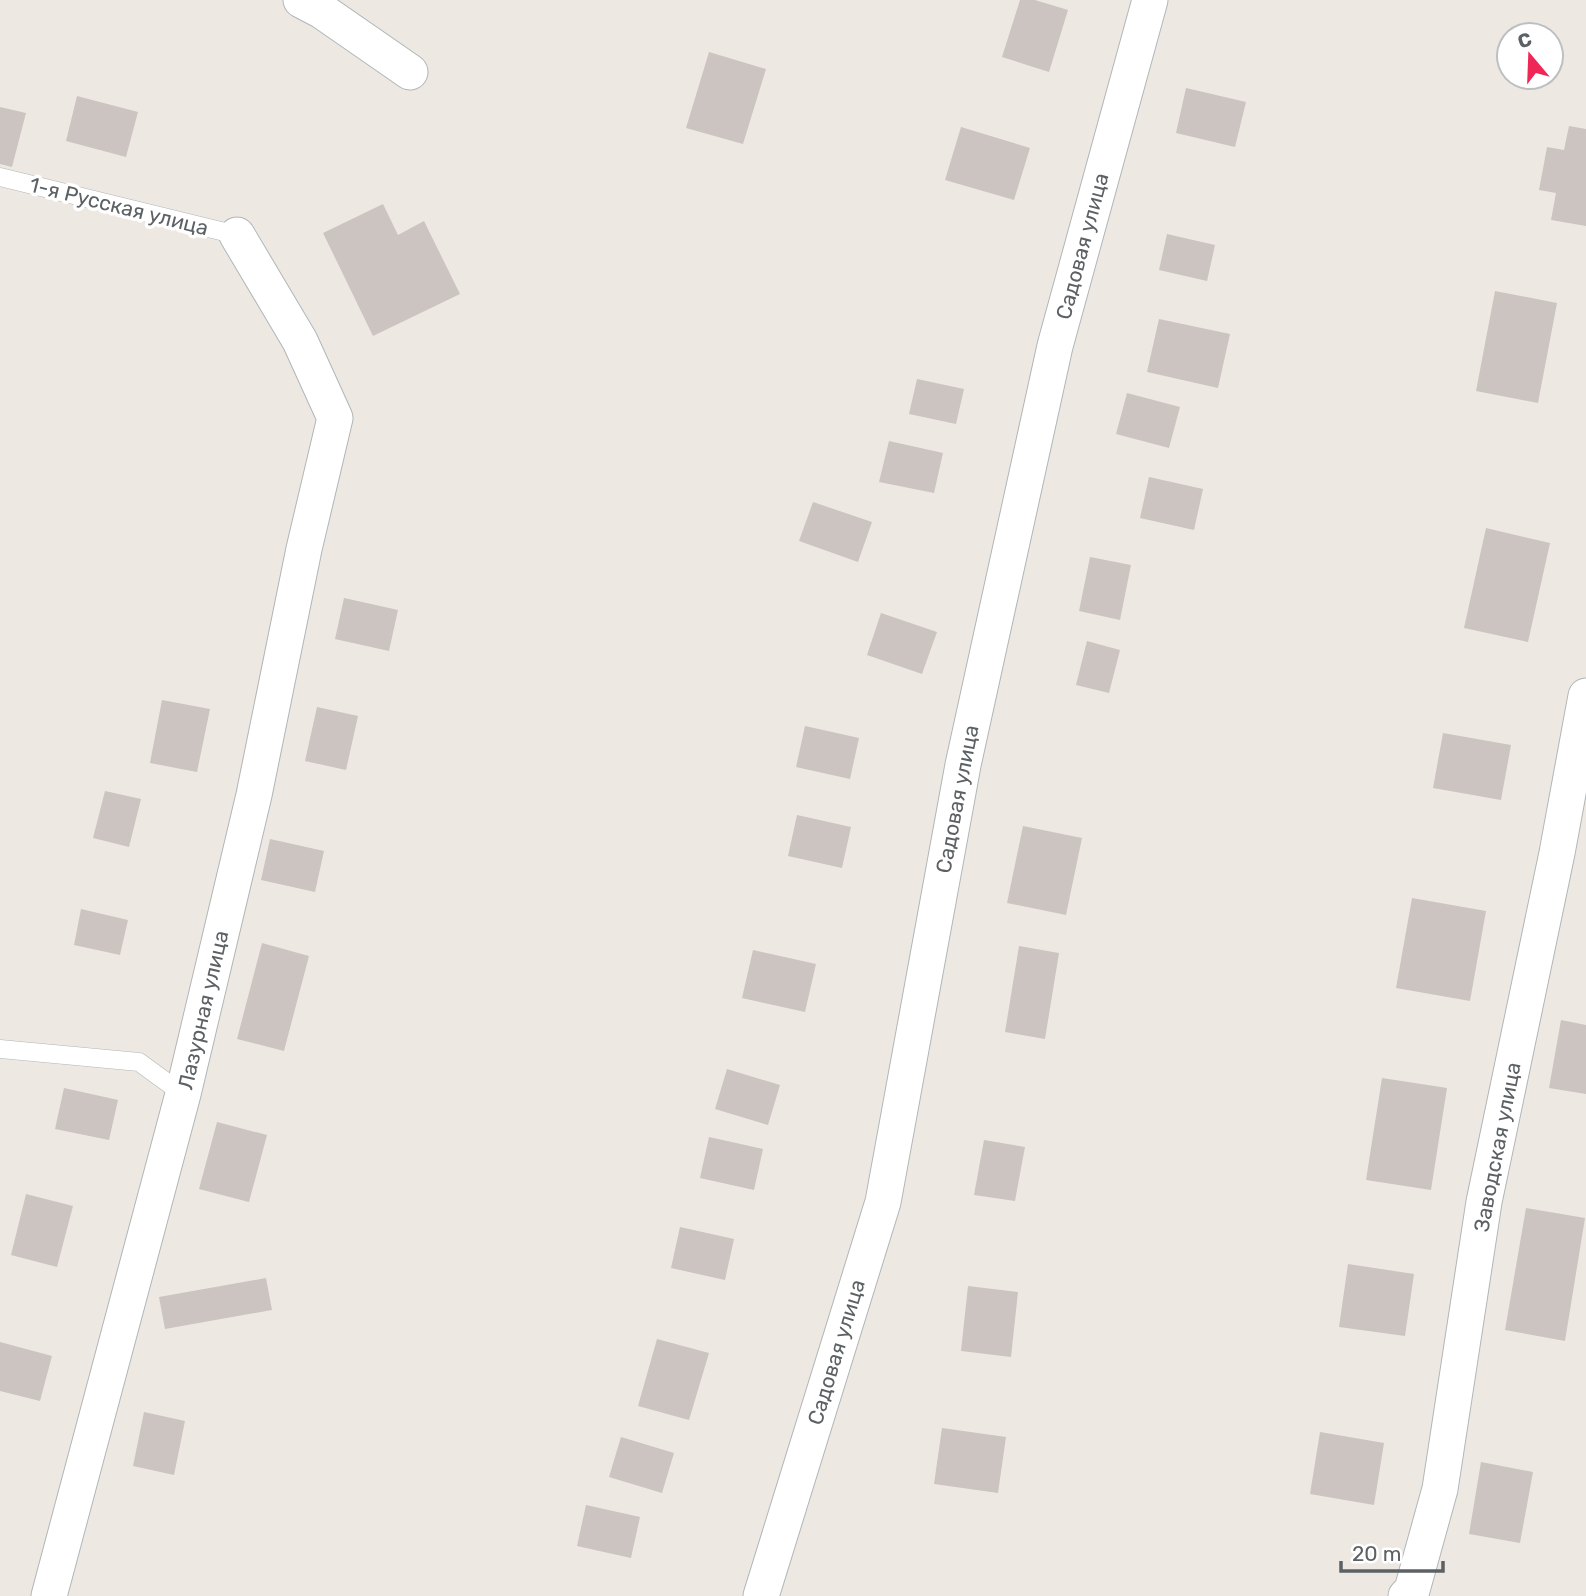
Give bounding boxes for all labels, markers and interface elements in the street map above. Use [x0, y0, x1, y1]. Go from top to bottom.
north arrow [1495, 21, 1565, 91]
text: С [1515, 27, 1535, 53]
street label: Садовая улица [1050, 170, 1114, 322]
street label: 1-я Русская улица [27, 172, 211, 240]
street label: Садовая улица [930, 723, 984, 875]
street label: Лазурная улица [173, 928, 233, 1092]
street label: Заводская улица [1468, 1060, 1526, 1234]
street label: Садовая улица [802, 1276, 870, 1428]
scale bar [1341, 1530, 1442, 1574]
text: 20 m [1352, 1541, 1401, 1566]

